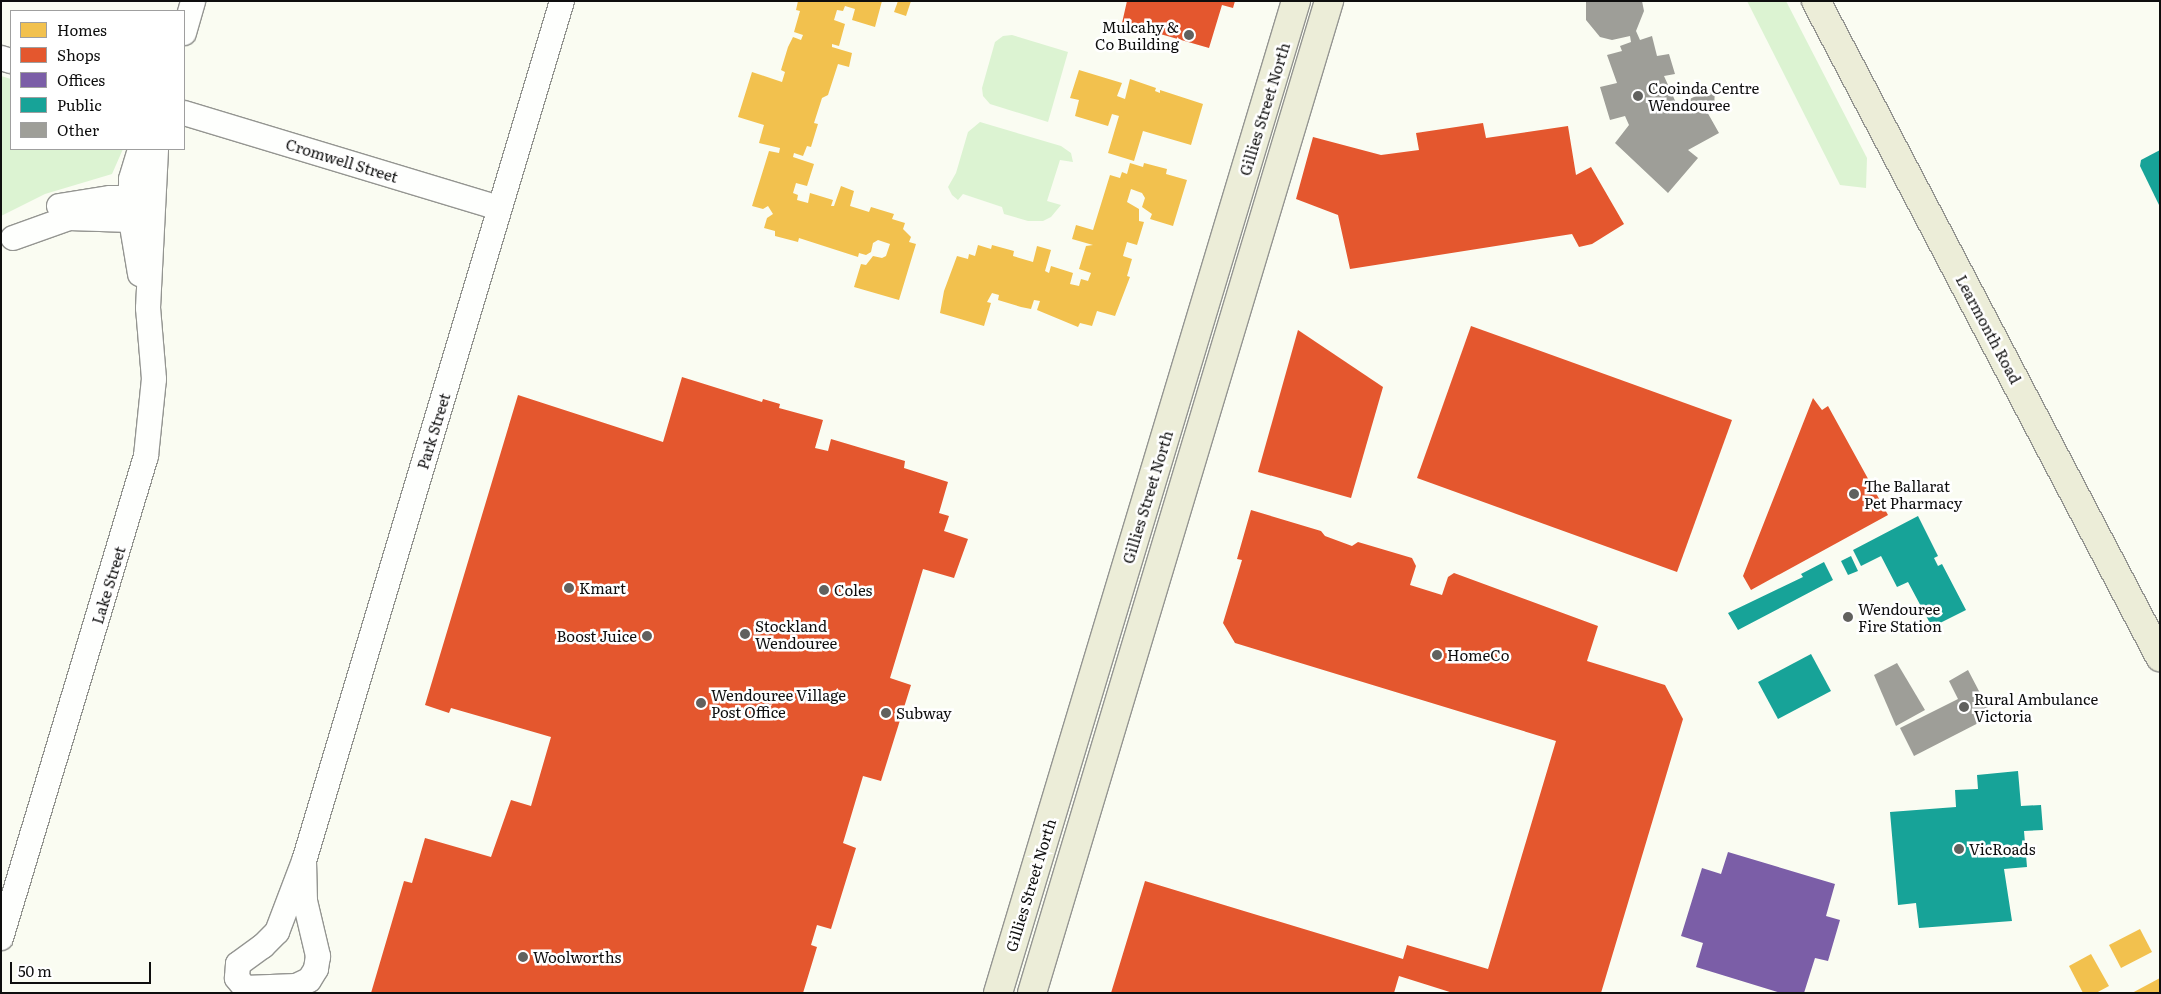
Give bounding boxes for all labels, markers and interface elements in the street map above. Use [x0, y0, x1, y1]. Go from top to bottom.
legend [10, 10, 185, 150]
place label: Mulcahy & Co Building [1095, 17, 1179, 52]
text: Homes [57, 18, 107, 41]
marker: Mulcahy & Co Building [1183, 29, 1195, 41]
street label: Gillies Street North [1235, 40, 1293, 178]
text: Shops [57, 43, 100, 66]
text: Offices [57, 68, 105, 91]
place label: Cooinda Centre Wendouree [1648, 78, 1759, 113]
marker: Cooinda Centre Wendouree [1632, 90, 1644, 102]
text: Public [57, 93, 102, 116]
text: Other [57, 118, 99, 141]
street label: Cromwell Street [284, 134, 400, 186]
street label: Learmonth Road [1953, 272, 2025, 386]
street label: Park Street [413, 391, 453, 471]
street label: Gillies Street North [1118, 428, 1176, 566]
place label: The Ballarat Pet Pharmacy [1864, 476, 1962, 511]
marker: The Ballarat Pet Pharmacy [1848, 488, 1860, 500]
street label: Lake Street [88, 544, 128, 626]
place label: Kmart [579, 579, 626, 597]
place label: Coles [834, 581, 872, 599]
marker: Kmart [563, 582, 575, 594]
marker: Coles [818, 584, 830, 596]
place label: Wendouree Fire Station [1858, 599, 1942, 634]
marker: Wendouree Fire Station [1842, 611, 1854, 623]
place label: Stockland Wendouree [755, 616, 837, 651]
place label: Boost Juice [556, 627, 637, 645]
marker: Stockland Wendouree [739, 628, 751, 640]
marker: Boost Juice [641, 630, 653, 642]
place label: HomeCo [1447, 646, 1510, 664]
marker: HomeCo [1431, 649, 1443, 661]
place label: Wendouree Village Post Office [711, 685, 846, 720]
place label: Rural Ambulance Victoria [1974, 689, 2098, 724]
marker: Wendouree Village Post Office [695, 697, 707, 709]
marker: Rural Ambulance Victoria [1958, 701, 1970, 713]
place label: Subway [896, 704, 952, 722]
marker: Subway [880, 707, 892, 719]
street label: Gillies Street North [1001, 816, 1059, 954]
place label: VicRoads [1969, 840, 2036, 858]
marker: VicRoads [1953, 843, 1965, 855]
place label: Woolworths [533, 948, 621, 966]
marker: Woolworths [517, 951, 529, 963]
scale bar [12, 952, 154, 984]
text: 50 m [18, 959, 52, 982]

